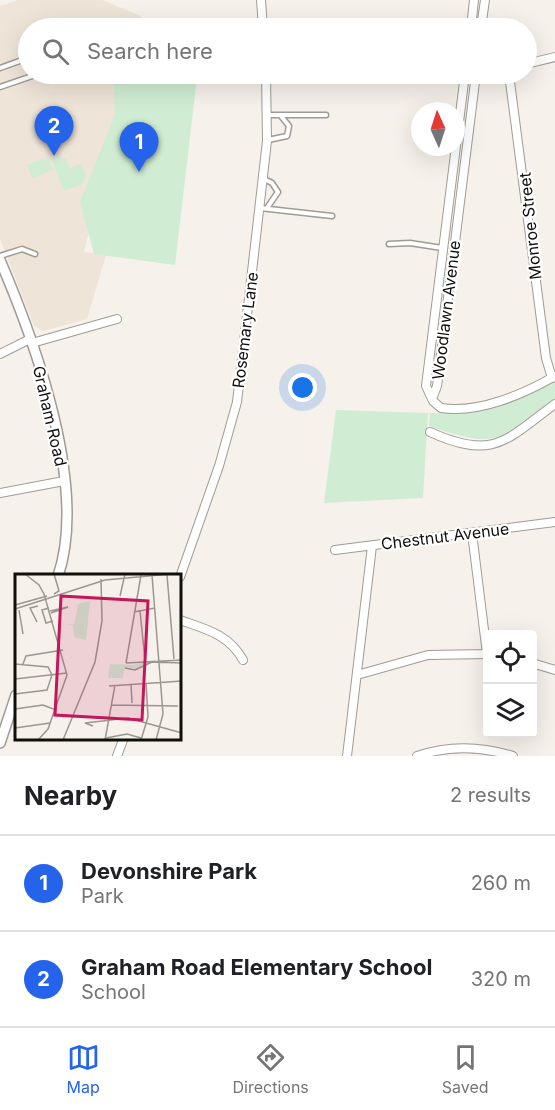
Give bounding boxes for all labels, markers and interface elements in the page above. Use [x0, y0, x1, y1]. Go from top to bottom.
search box [18, 18, 537, 84]
icon: search [39, 35, 72, 68]
text: Search here [87, 38, 213, 64]
north arrow [411, 102, 465, 156]
pin: 2 [34, 106, 74, 156]
pin: 1 [120, 122, 158, 172]
street label: Monroe Street [514, 171, 546, 281]
street label: Woodlawn Avenue [428, 239, 464, 381]
street label: Rosemary Lane [228, 271, 262, 389]
street label: Graham Road [29, 364, 71, 468]
your location [288, 373, 317, 402]
street label: Chestnut Avenue [380, 518, 510, 554]
inset map [15, 574, 182, 741]
map controls [483, 630, 537, 738]
button: locate [483, 630, 537, 684]
button: layers [483, 684, 537, 738]
text: Nearby [24, 780, 117, 811]
text: 2 results [450, 783, 531, 807]
text: Devonshire Park [81, 858, 257, 884]
text: 1 [39, 871, 48, 895]
text: 260 m [471, 871, 531, 895]
text: Park [81, 884, 124, 908]
text: Graham Road Elementary School [81, 954, 432, 980]
text: 2 [37, 967, 50, 991]
text: 320 m [471, 967, 531, 991]
text: School [81, 980, 146, 1004]
tab: Map [66, 1041, 100, 1097]
tab: Directions [233, 1041, 309, 1097]
tab: Saved [442, 1041, 489, 1097]

